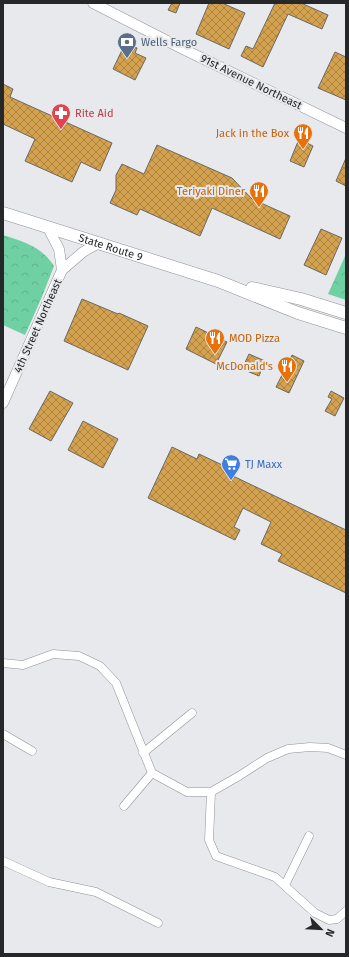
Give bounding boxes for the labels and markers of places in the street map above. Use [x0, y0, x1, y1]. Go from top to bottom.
bank icon: Wells Fargo [116, 31, 138, 59]
place label: Wells Fargo [141, 36, 197, 49]
pharmacy icon: Rite Aid [50, 102, 72, 130]
place label: Rite Aid [75, 107, 113, 120]
restaurant icon: Jack in the Box [292, 122, 314, 150]
place label: Jack in the Box [216, 127, 290, 140]
restaurant icon: Teriyaki Diner [248, 180, 270, 208]
place label: Teriyaki Diner [177, 185, 246, 198]
restaurant icon: MOD Pizza [204, 327, 226, 355]
place label: MOD Pizza [229, 332, 280, 345]
restaurant icon: McDonald's [276, 355, 298, 383]
place label: McDonald's [216, 360, 273, 373]
supermarket icon: TJ Maxx [220, 453, 242, 481]
place label: TJ Maxx [245, 458, 283, 471]

